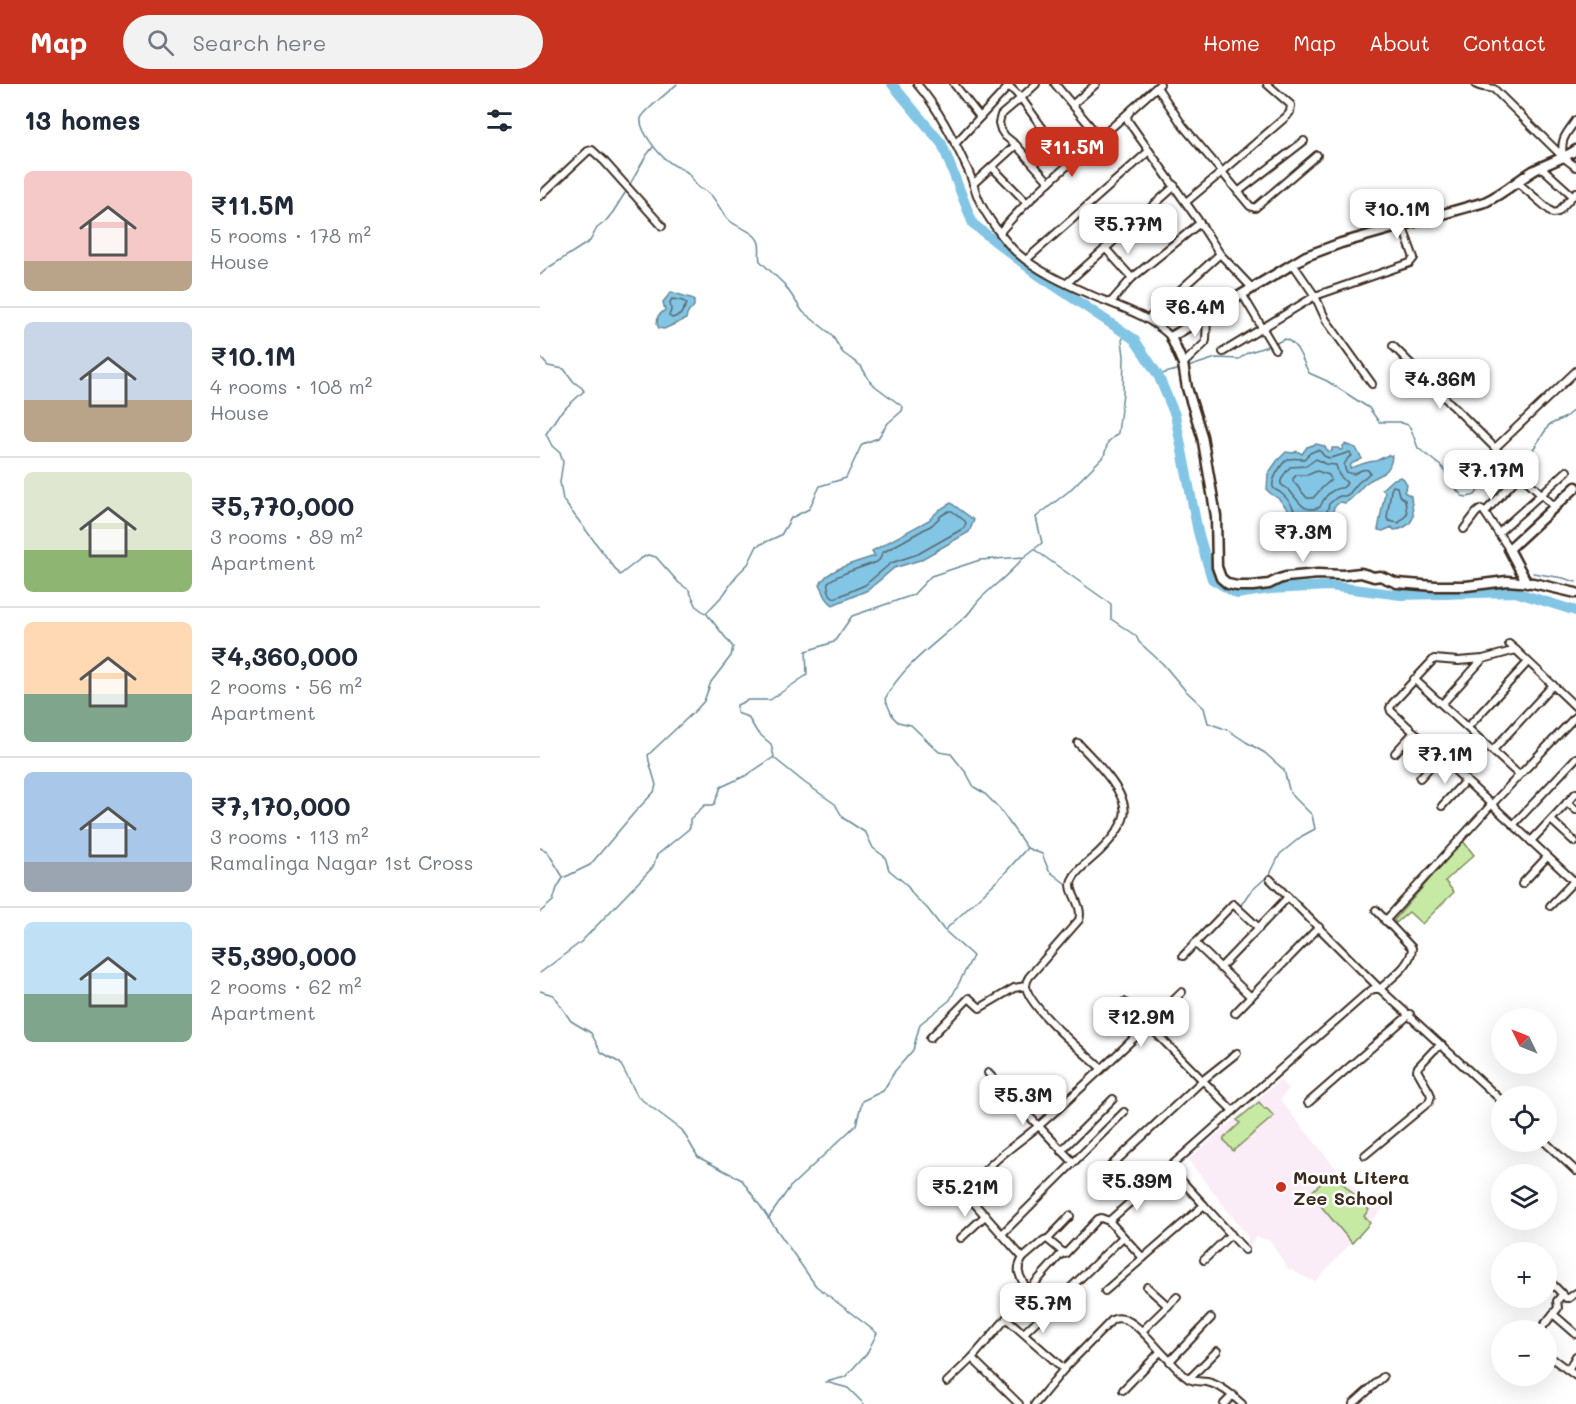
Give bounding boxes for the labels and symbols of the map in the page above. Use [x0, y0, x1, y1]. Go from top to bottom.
pin: ₹11.5M [1023, 127, 1121, 178]
pin: ₹10.1M [1348, 189, 1446, 240]
pin: ₹5.77M [1079, 204, 1177, 255]
pin: ₹6.4M [1153, 287, 1237, 338]
pin: ₹4.36M [1391, 359, 1489, 410]
pin: ₹7.17M [1442, 450, 1540, 501]
pin: ₹7.3M [1261, 512, 1345, 563]
pin: ₹7.1M [1403, 734, 1487, 785]
pin: ₹12.9M [1092, 997, 1190, 1048]
north arrow [1491, 1008, 1557, 1074]
pin: ₹5.3M [981, 1075, 1065, 1126]
pin: ₹5.39M [1088, 1161, 1186, 1212]
place label: Mount Litera Zee School [1293, 1165, 1409, 1210]
pin: ₹5.21M [916, 1167, 1014, 1218]
marker: Mount Litera Zee School [1274, 1180, 1288, 1194]
pin: ₹5.7M [1001, 1283, 1085, 1334]

